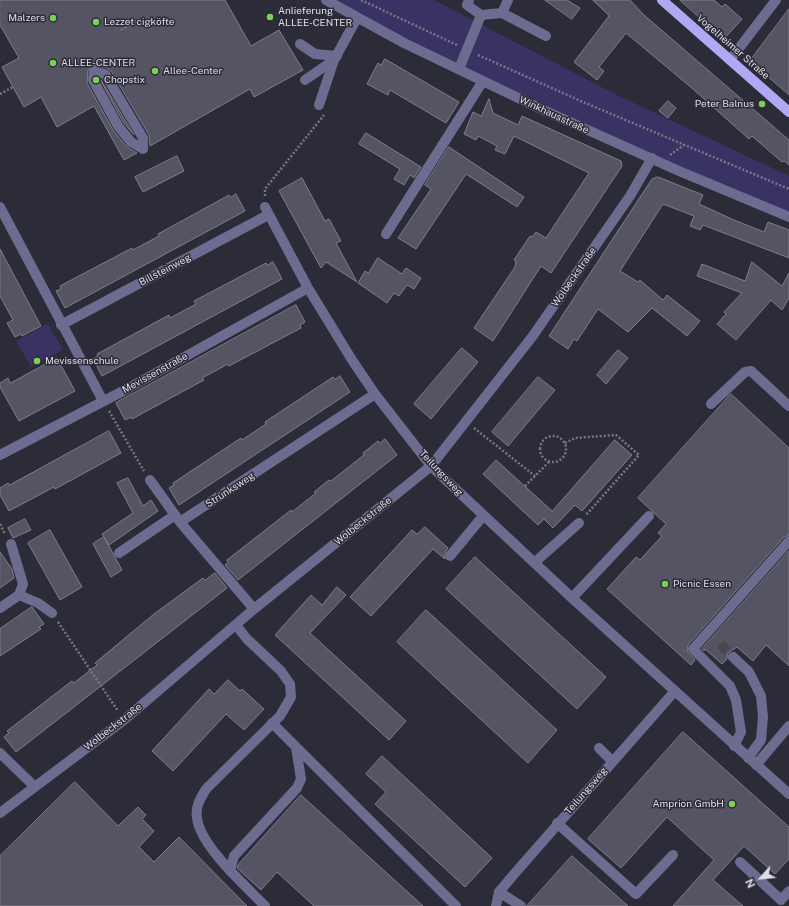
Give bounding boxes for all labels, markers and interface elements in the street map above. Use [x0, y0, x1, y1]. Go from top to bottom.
place label: Anlieferung ALLEE-CENTER [278, 5, 352, 28]
place label: Malzers [8, 12, 45, 24]
marker: Anlieferung ALLEE-CENTER [265, 12, 275, 22]
street label: Vogelheimer Straße [694, 12, 772, 82]
marker: Malzers [48, 13, 58, 23]
place label: Lezzet cigköfte [104, 16, 175, 28]
marker: Lezzet cigköfte [91, 17, 101, 27]
place label: ALLEE-CENTER [61, 57, 135, 69]
marker: ALLEE-CENTER [48, 58, 58, 68]
place label: Allee-Center [163, 65, 222, 77]
marker: Allee-Center [150, 66, 160, 76]
place label: Chopstix [104, 74, 145, 86]
marker: Chopstix [91, 75, 101, 85]
street label: Winkhausstraße [517, 94, 591, 136]
place label: Peter Balnus [695, 98, 754, 110]
marker: Peter Balnus [757, 99, 767, 109]
street label: Wolbeckstraße [549, 245, 599, 309]
street label: Billsteinweg [137, 251, 193, 289]
street label: Mevissenstraße [120, 350, 190, 396]
place label: Mevissenschule [45, 355, 119, 367]
marker: Mevissenschule [32, 356, 42, 366]
street label: Teilungsweg [417, 447, 465, 499]
street label: Strünksweg [203, 470, 257, 510]
street label: Wolbeckstraße [332, 494, 394, 548]
place label: Picnic Essen [673, 578, 731, 590]
marker: Picnic Essen [660, 579, 670, 589]
street label: Wolbeckstraße [82, 701, 144, 753]
street label: Teilungsweg [562, 765, 610, 817]
place label: Amprion GmbH [653, 798, 724, 810]
marker: Amprion GmbH [727, 799, 737, 809]
north arrow [741, 858, 781, 898]
text: N [743, 877, 758, 890]

